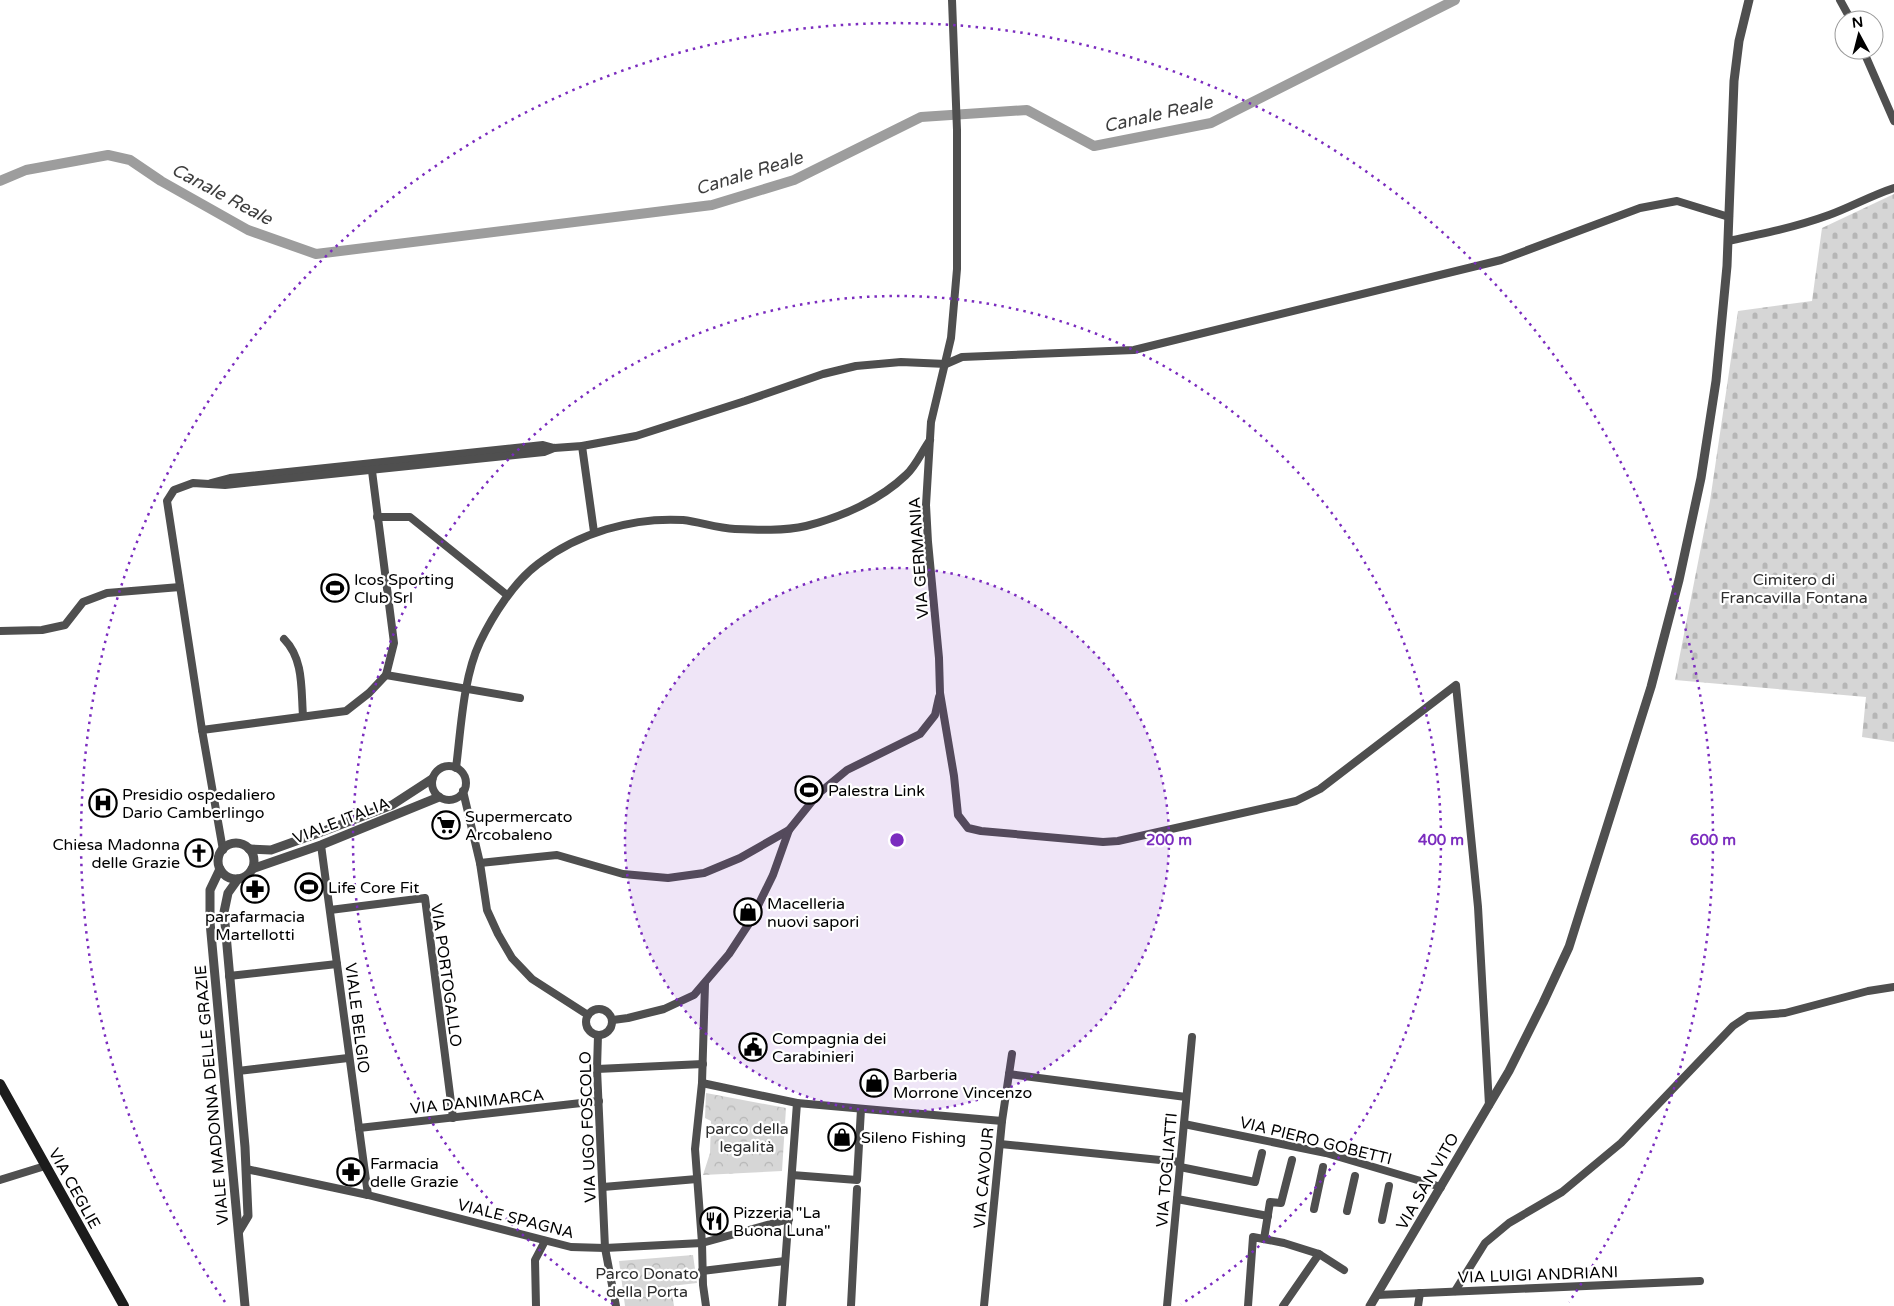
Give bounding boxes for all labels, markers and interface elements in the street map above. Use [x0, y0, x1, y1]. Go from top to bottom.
north arrow [1834, 10, 1884, 60]
text: N [1851, 13, 1864, 32]
water label: Canale Reale [1102, 91, 1215, 137]
water label: Canale Reale [693, 146, 806, 200]
water label: Canale Reale [168, 158, 277, 230]
street label: VIA GERMANIA [905, 496, 933, 620]
place label: Icos Sporting Club Srl [354, 570, 454, 608]
park label: Cimitero di Francavilla Fontana [1720, 570, 1868, 608]
sports icon: Icos Sporting Club Srl [320, 573, 350, 603]
sports icon: Palestra Link [794, 775, 824, 805]
place label: Palestra Link [828, 781, 925, 801]
place label: Presidio ospedaliero Dario Camberlingo [122, 785, 276, 823]
hospital icon: Presidio ospedaliero Dario Camberlingo [88, 788, 118, 818]
street label: VIALE ITALIA [290, 793, 393, 849]
place label: Supermercato Arcobaleno [465, 807, 572, 845]
supermarket icon: Supermercato Arcobaleno [431, 810, 461, 840]
centre of rings [888, 831, 906, 849]
text: 200 m [1146, 831, 1192, 849]
text: 400 m [1418, 831, 1464, 849]
text: 600 m [1690, 831, 1736, 849]
place label: Chiesa Madonna delle Grazie [53, 835, 180, 873]
church icon: Chiesa Madonna delle Grazie [184, 838, 214, 868]
sports icon: Life Core Fit [294, 872, 324, 902]
pharmacy icon: parafarmacia Martellotti [240, 874, 270, 904]
place label: Life Core Fit [328, 878, 419, 898]
place label: Macelleria nuovi sapori [767, 894, 859, 932]
shop icon: Macelleria nuovi sapori [733, 897, 763, 927]
street label: VIA PORTOGALLO [426, 902, 466, 1048]
place label: parafarmacia Martellotti [205, 907, 305, 945]
street label: VIALE BELGIO [340, 962, 374, 1075]
street label: VIALE MADONNA DELLE GRAZIE [191, 964, 233, 1226]
place label: Compagnia dei Carabinieri [772, 1029, 886, 1067]
public building icon: Compagnia dei Carabinieri [738, 1032, 768, 1062]
street label: VIA UGO FOSCOLO [575, 1051, 601, 1203]
place label: Barberia Morrone Vincenzo [893, 1065, 1032, 1103]
shop icon: Barberia Morrone Vincenzo [859, 1068, 889, 1098]
street label: VIA DANIMARCA [409, 1085, 545, 1119]
street label: VIA TOGLIATTI [1152, 1112, 1182, 1228]
street label: VIA PIERO GOBETTI [1238, 1112, 1394, 1170]
park label: parco della legalità [705, 1119, 789, 1157]
shop icon: Sileno Fishing [827, 1122, 857, 1152]
street label: VIA CAVOUR [970, 1127, 998, 1230]
place label: Sileno Fishing [861, 1128, 966, 1148]
street label: VIA SAN VITO [1392, 1129, 1464, 1234]
street label: VIA CEGLIE [44, 1145, 104, 1232]
place label: Farmacia delle Grazie [370, 1154, 459, 1192]
pharmacy icon: Farmacia delle Grazie [336, 1157, 366, 1187]
street label: VIALE SPAGNA [455, 1195, 576, 1243]
place label: Pizzeria "La Buona Luna" [733, 1203, 831, 1241]
restaurant icon: Pizzeria "La Buona Luna" [699, 1206, 729, 1236]
street label: VIA LUIGI ANDRIANI [1458, 1262, 1618, 1288]
park label: Parco Donato della Porta [595, 1264, 699, 1302]

